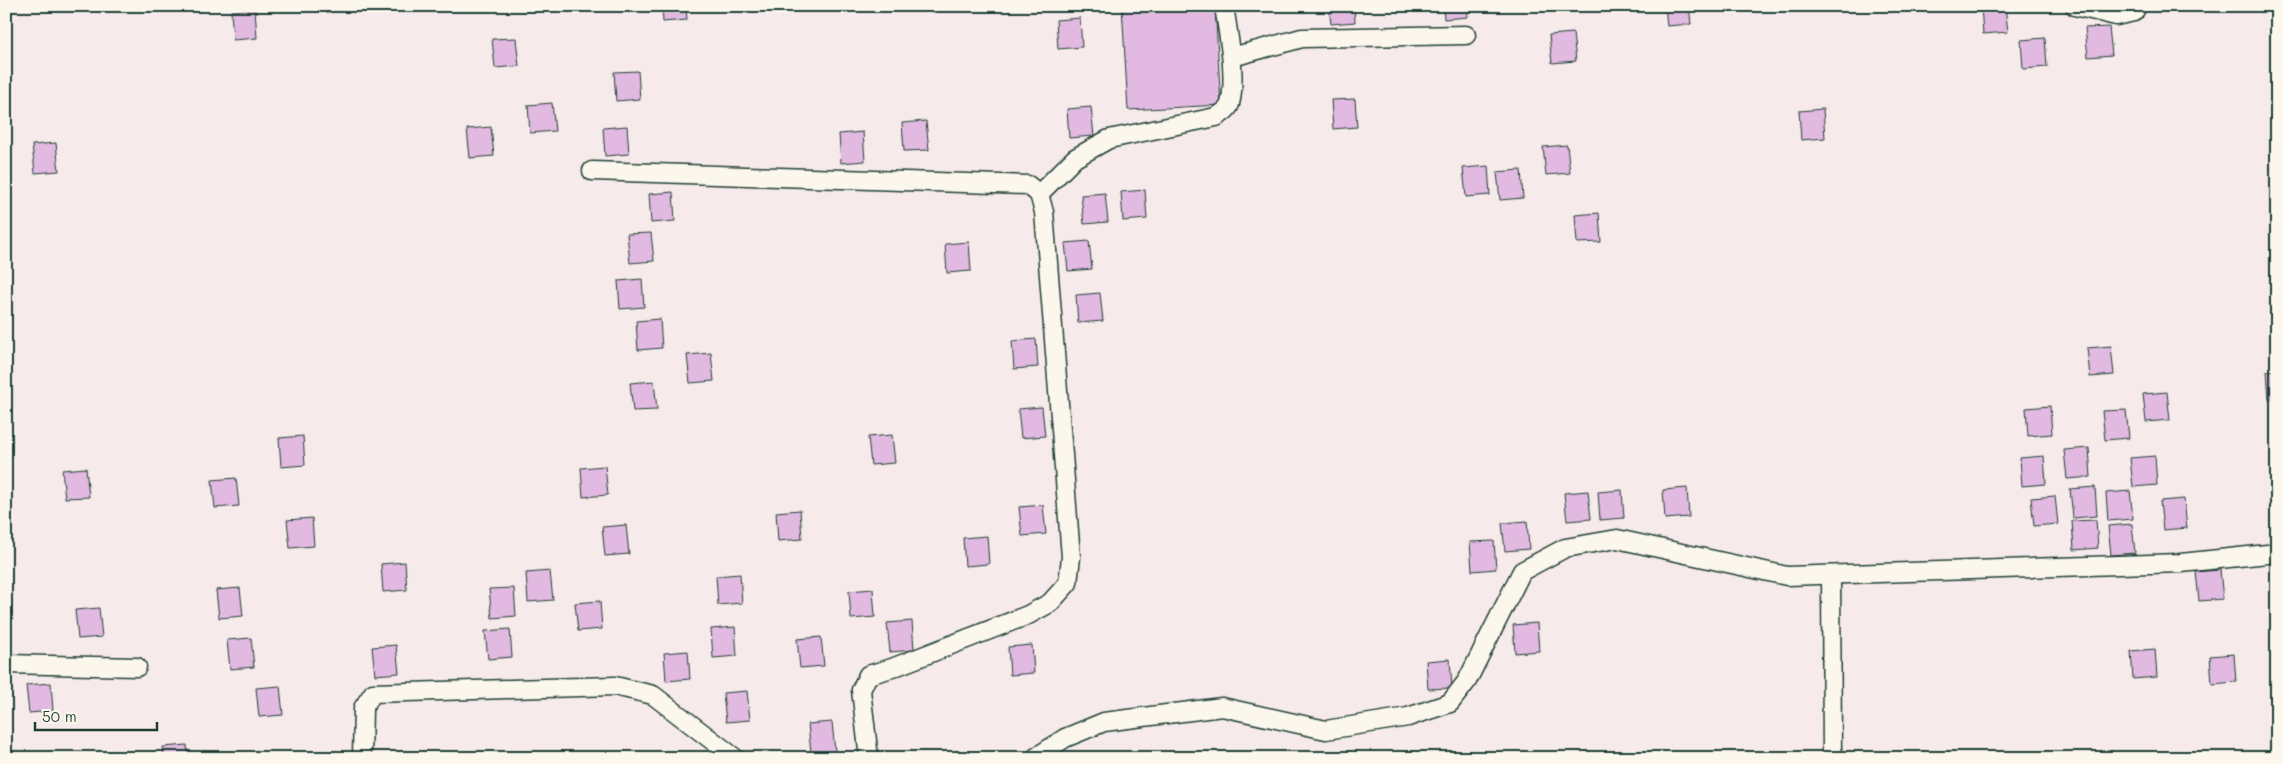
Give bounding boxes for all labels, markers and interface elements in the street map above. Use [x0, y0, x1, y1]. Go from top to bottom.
scale bar [35, 699, 158, 731]
text: 50 m [42, 706, 77, 726]

